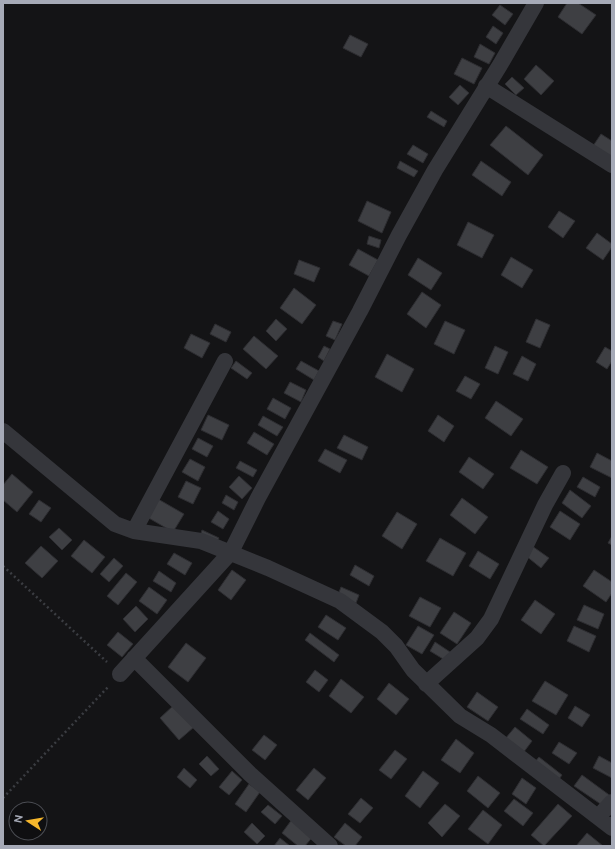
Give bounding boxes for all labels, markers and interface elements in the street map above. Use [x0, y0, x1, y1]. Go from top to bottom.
north arrow [8, 801, 48, 841]
text: N [11, 814, 25, 824]

